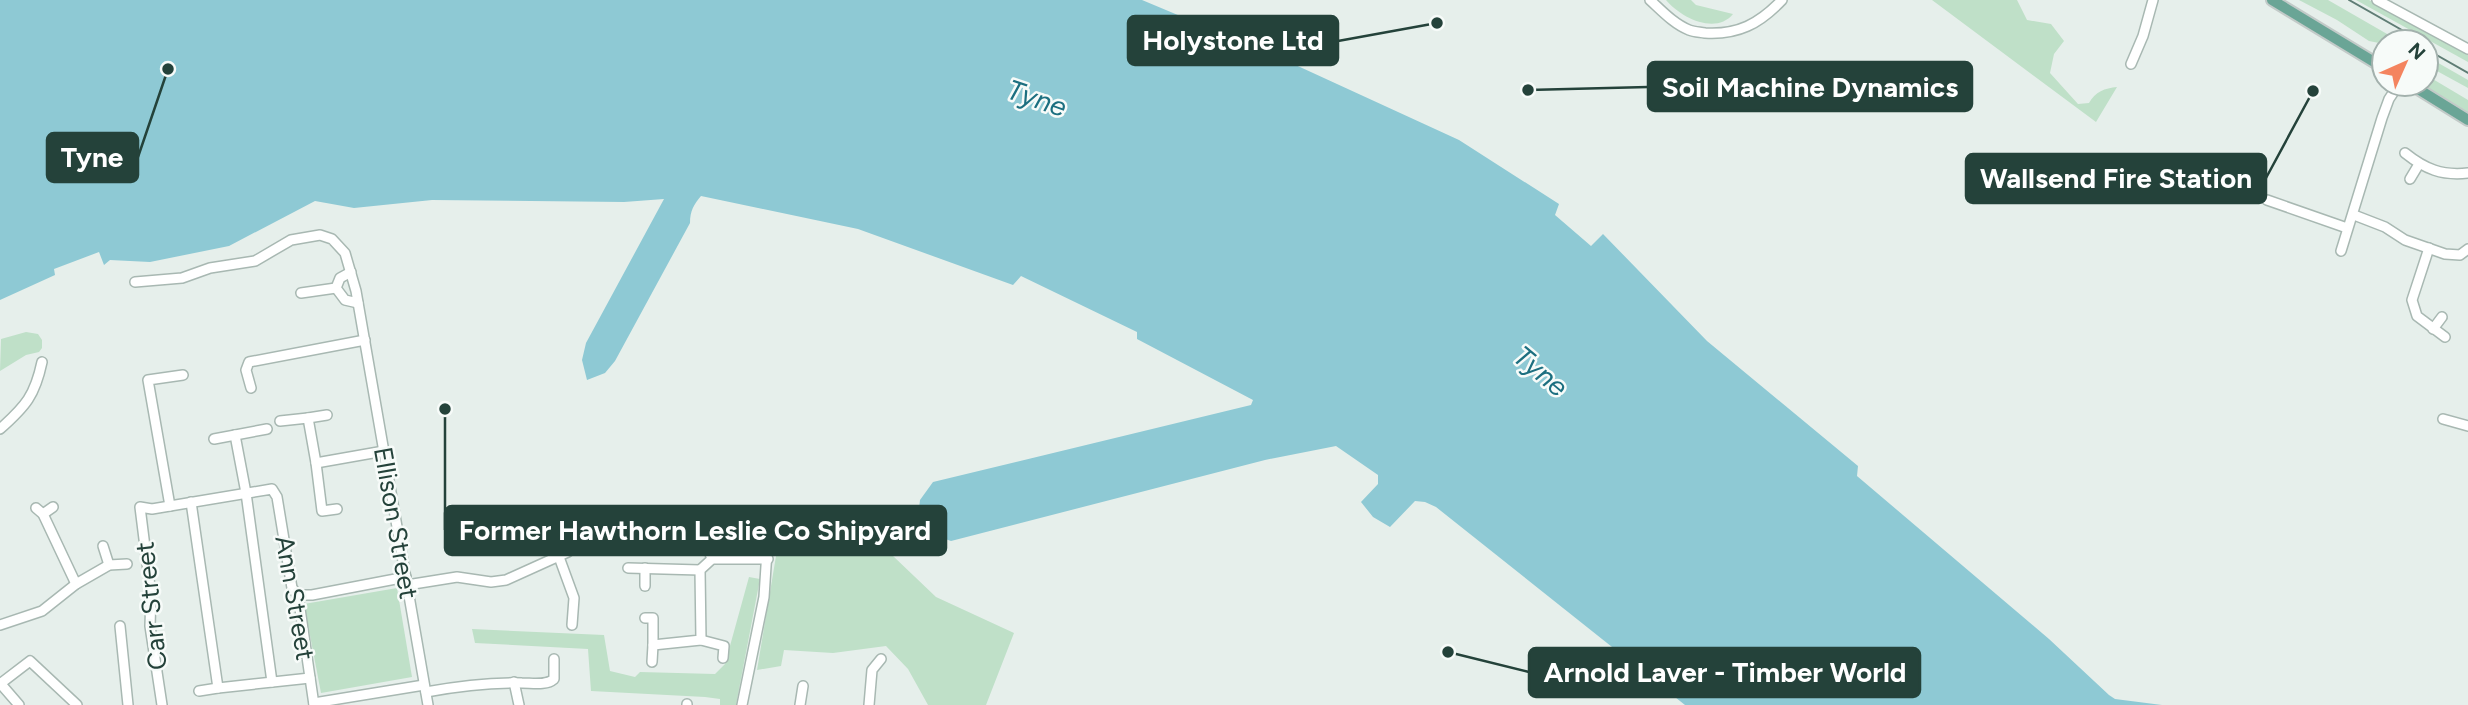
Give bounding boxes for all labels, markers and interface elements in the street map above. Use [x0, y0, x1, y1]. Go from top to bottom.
callout: Holystone Ltd [1128, 16, 1338, 65]
text: Holystone Ltd [1142, 23, 1324, 57]
north arrow [2370, 28, 2440, 98]
text: N [2403, 38, 2430, 65]
callout: Soil Machine Dynamics [1648, 62, 1972, 111]
text: Soil Machine Dynamics [1662, 70, 1958, 104]
water label: Tyne [1003, 72, 1071, 124]
callout: Tyne [47, 133, 138, 182]
text: Tyne [61, 140, 123, 174]
callout: Wallsend Fire Station [1966, 154, 2266, 203]
text: Wallsend Fire Station [1980, 161, 2252, 195]
water label: Tyne [1507, 338, 1575, 404]
street label: Ellison Street [367, 444, 425, 602]
callout: Former Hawthorn Leslie Co Shipyard [445, 506, 946, 555]
text: Former Hawthorn Leslie Co Shipyard [459, 513, 931, 547]
street label: Ann Street [268, 533, 322, 663]
street label: Carr Street [128, 540, 174, 672]
callout: Arnold Laver - Timber World [1529, 648, 1920, 697]
text: Arnold Laver - Timber World [1544, 655, 1906, 689]

